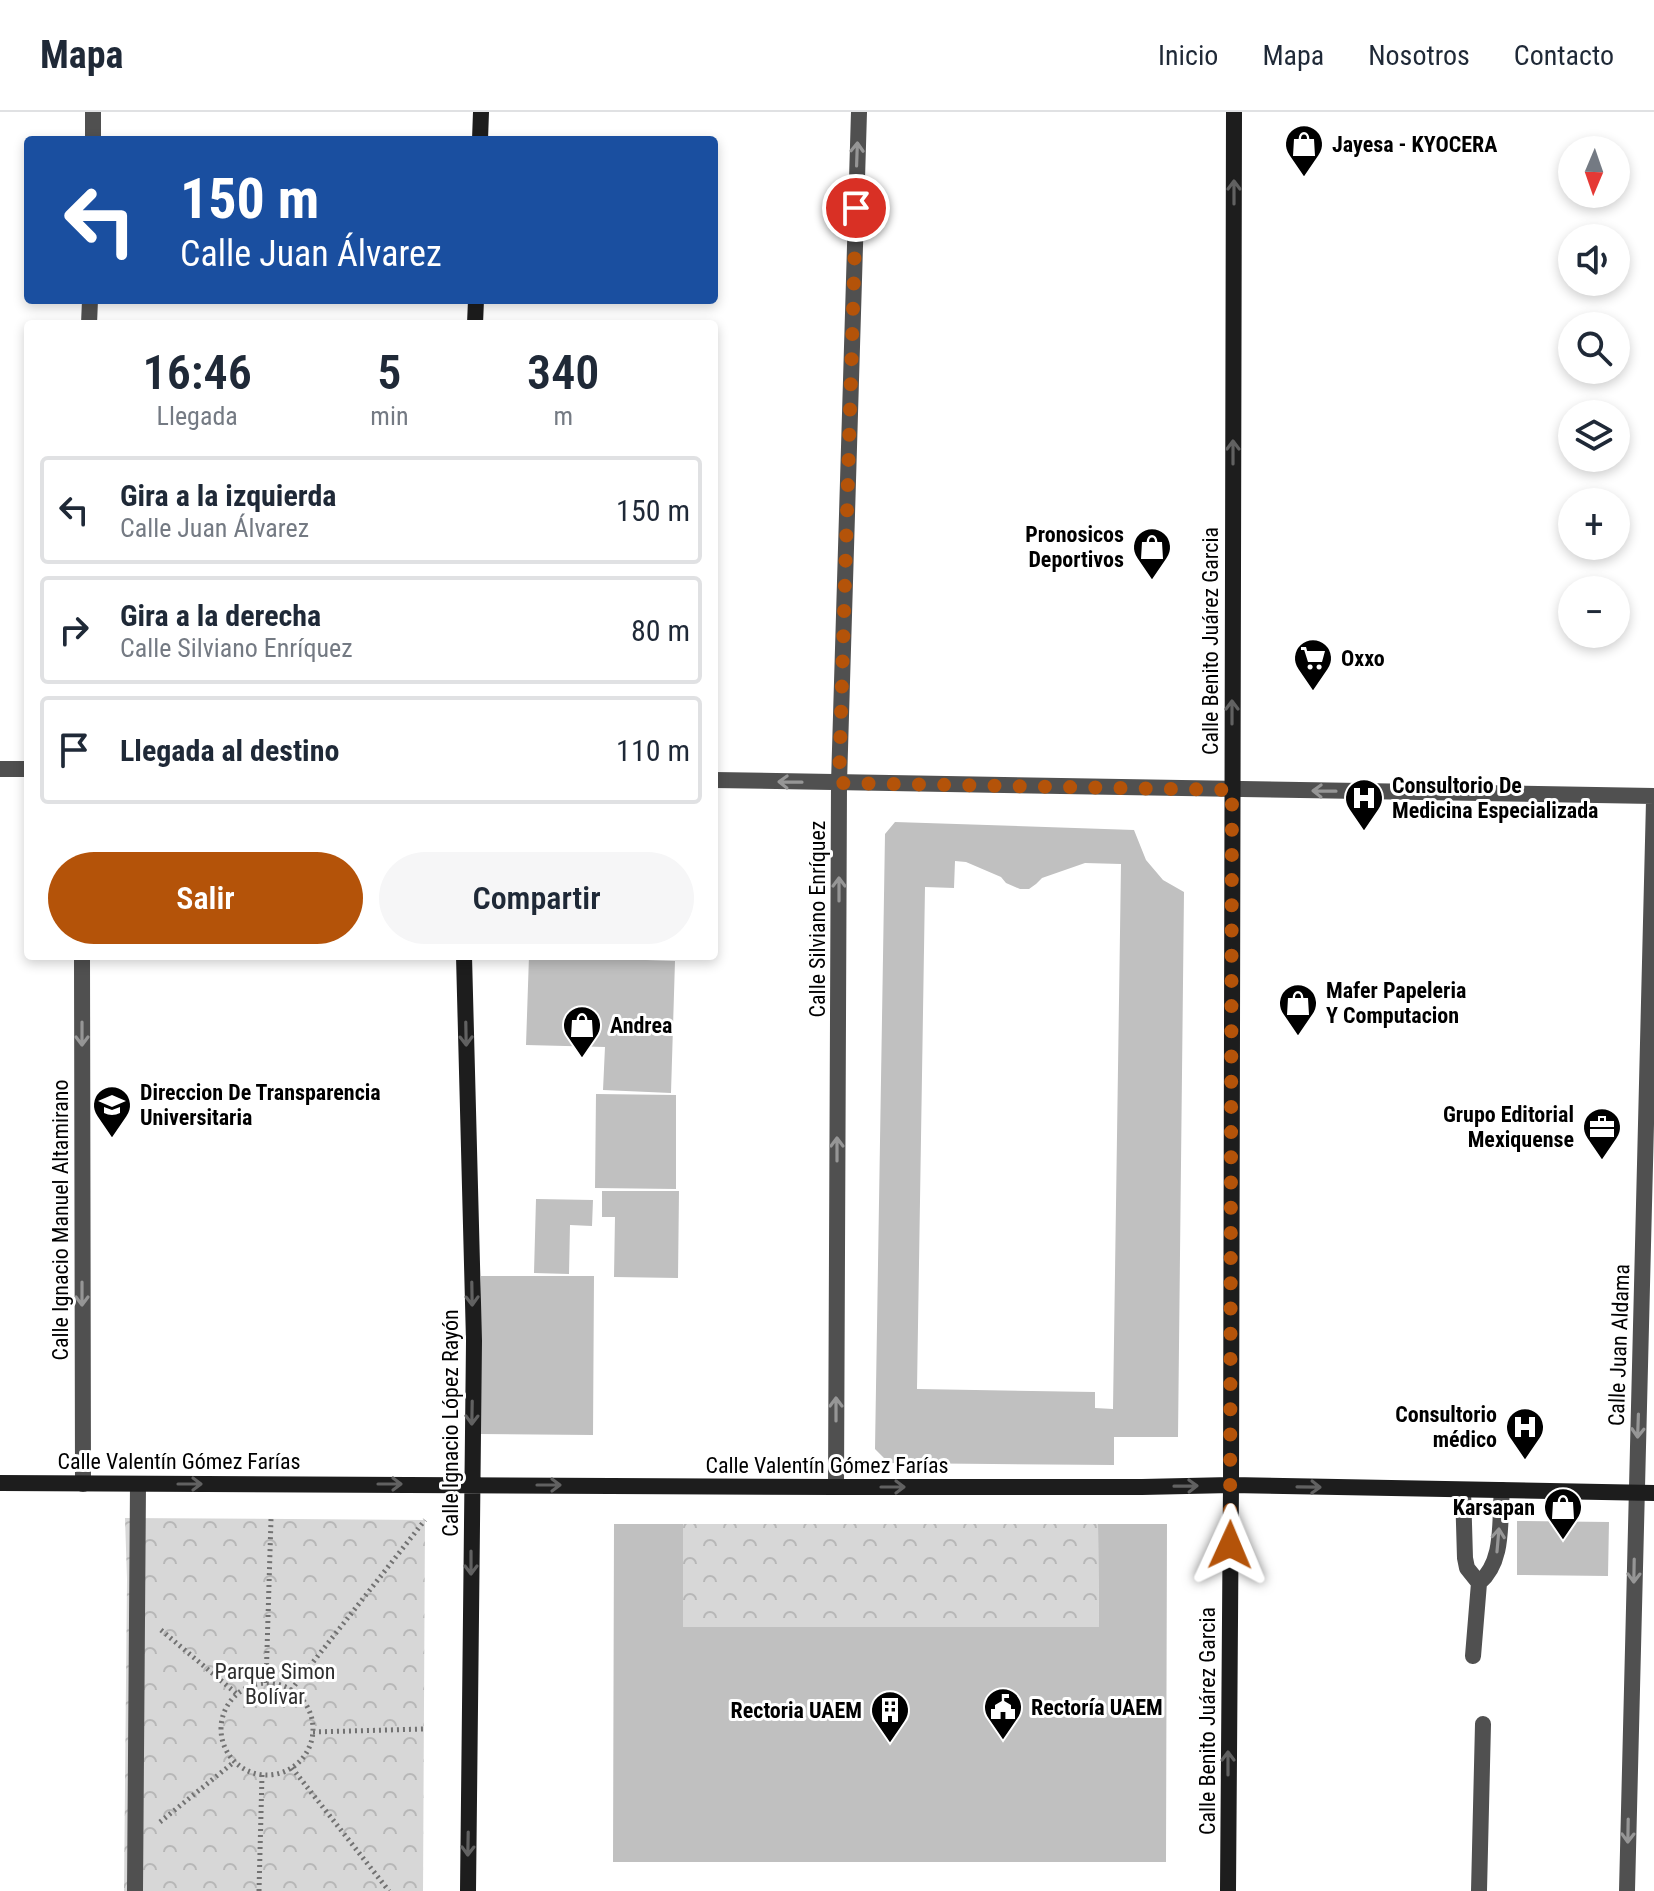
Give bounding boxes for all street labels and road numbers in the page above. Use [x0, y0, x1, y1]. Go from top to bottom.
street label: Calle Benito Juárez Garcia [1198, 527, 1223, 755]
street label: Calle Silviano Enríquez [805, 821, 830, 1017]
street label: Calle Ignacio Manuel Altamirano [48, 1079, 73, 1361]
street label: Calle Juan Aldama [1604, 1263, 1634, 1427]
street label: Calle Ignacio López Rayón [438, 1309, 463, 1537]
street label: Calle Valentín Gómez Farías [57, 1449, 301, 1474]
street label: Calle Valentín Gómez Farías [705, 1453, 949, 1478]
street label: Calle Benito Juárez Garcia [1195, 1607, 1220, 1835]

